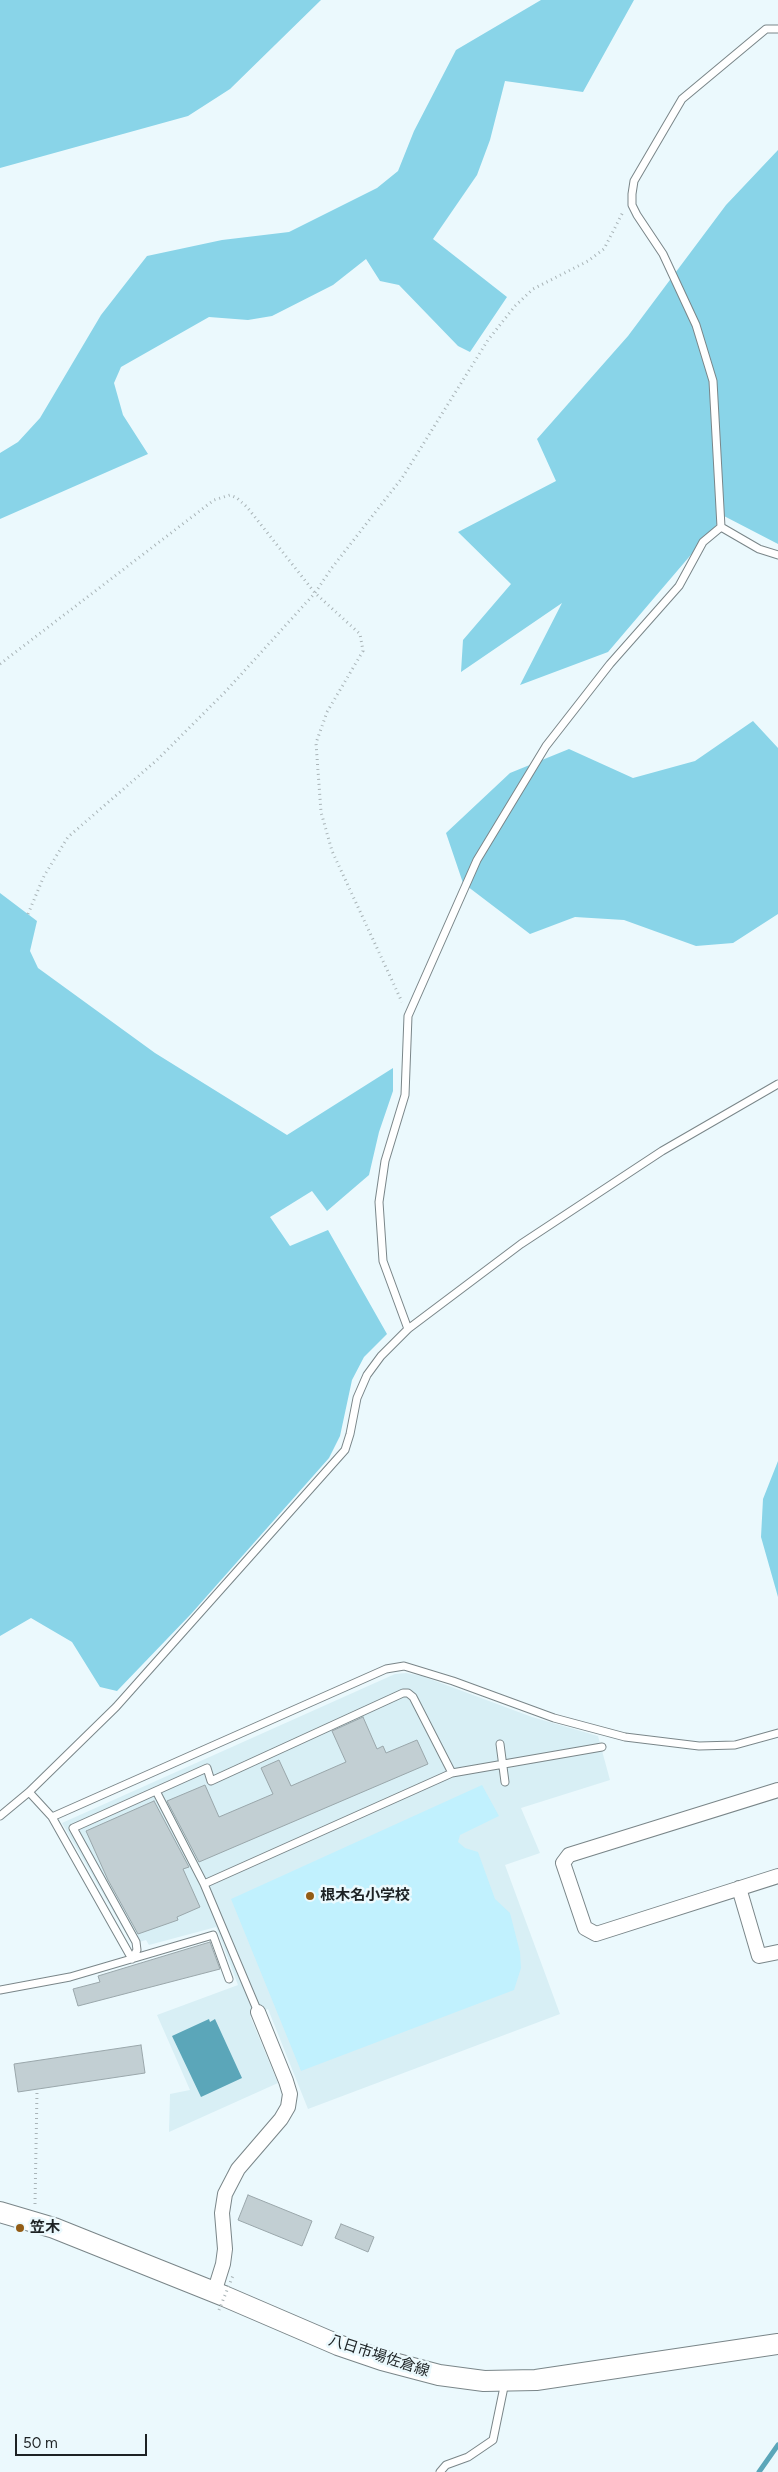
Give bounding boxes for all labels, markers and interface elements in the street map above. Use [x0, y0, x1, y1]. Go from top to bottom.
place label: 根木名小学校 [320, 1887, 410, 1905]
marker: 根木名小学校 [304, 1890, 316, 1902]
place label: 笠木 [30, 2219, 60, 2237]
marker: 笠木 [14, 2222, 26, 2234]
street label: 八日市場佐倉線 [326, 2331, 432, 2381]
scale bar [18, 2424, 150, 2456]
text: 50 m [23, 2434, 58, 2452]

